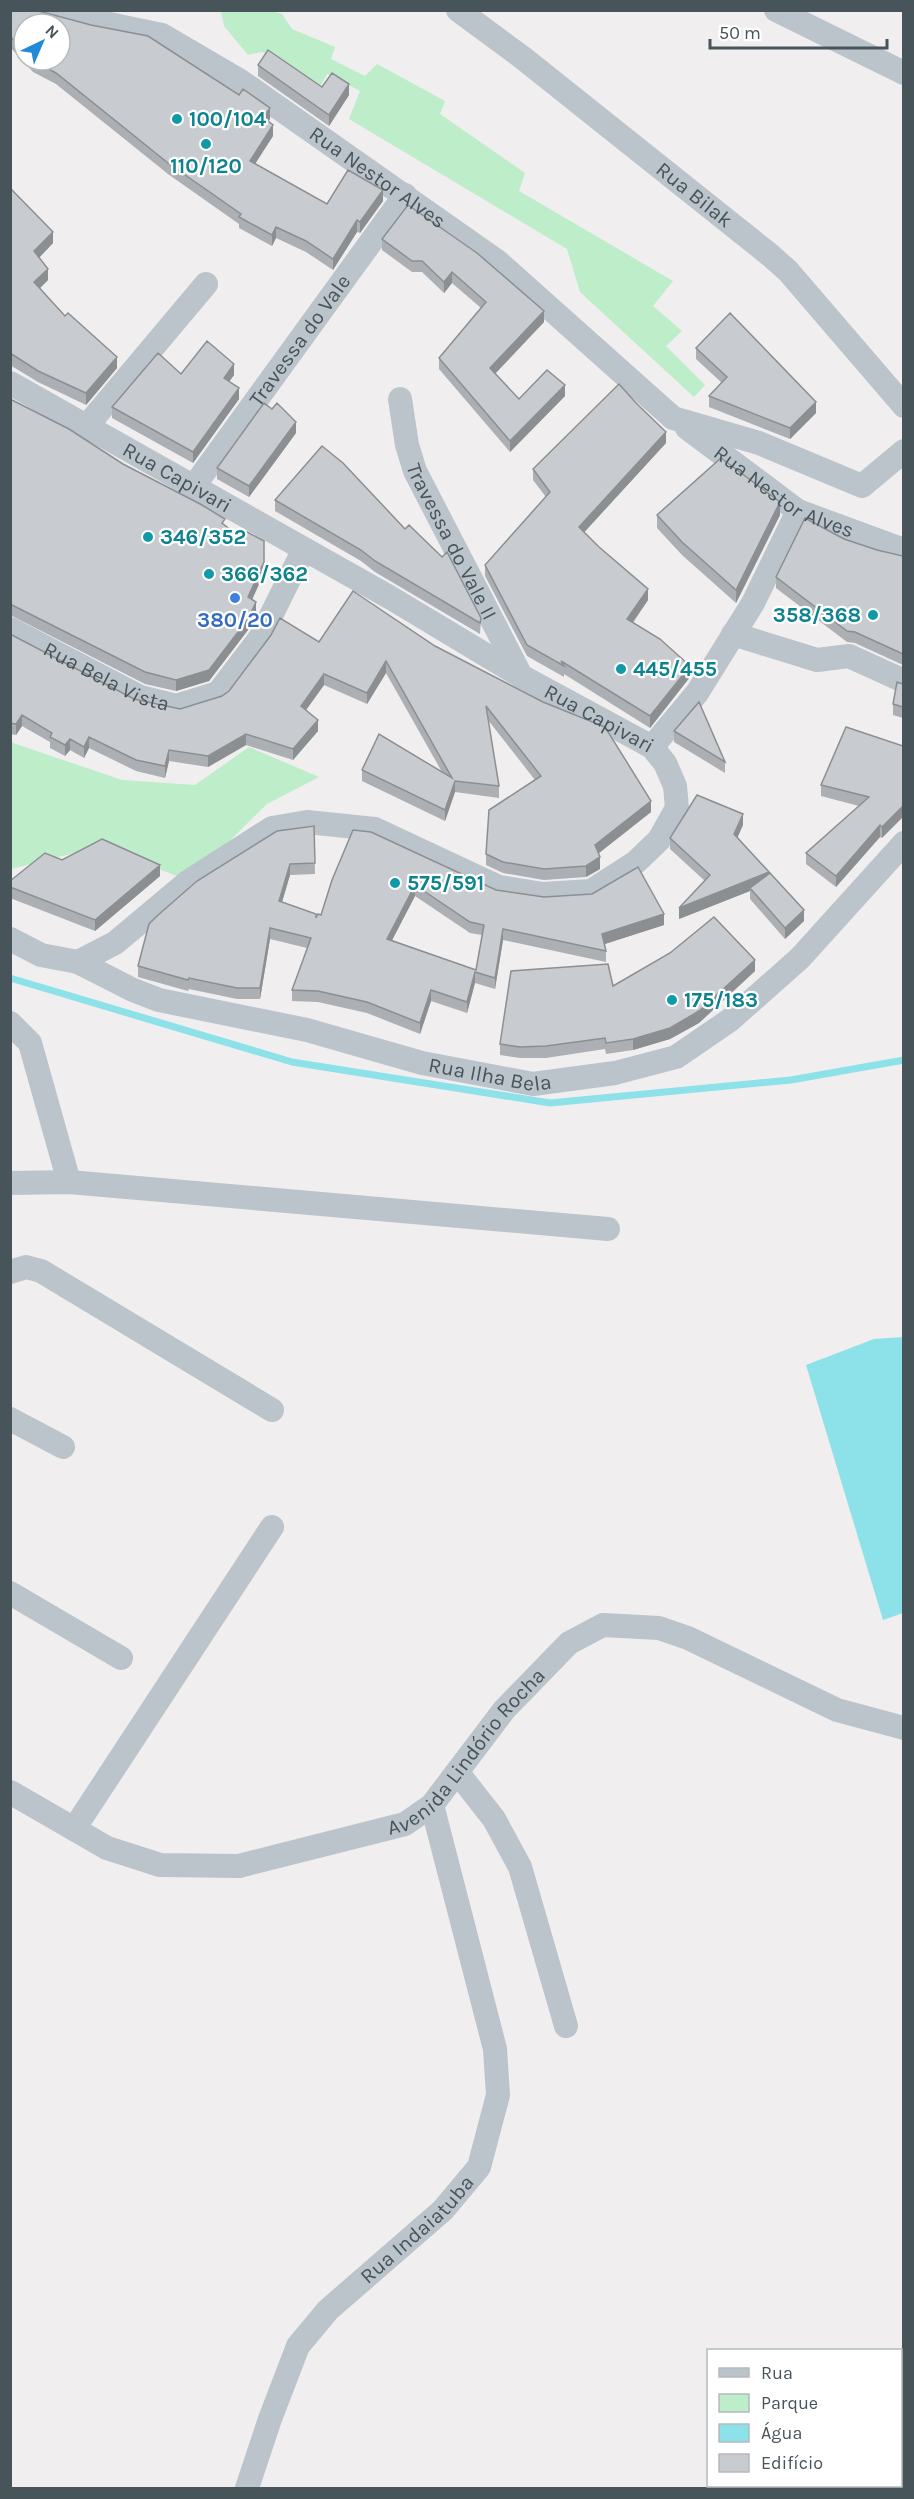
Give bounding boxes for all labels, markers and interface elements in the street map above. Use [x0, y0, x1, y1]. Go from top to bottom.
north arrow [12, 12, 72, 72]
scale bar [710, 12, 887, 50]
text: N [41, 21, 63, 42]
text: 50 m [719, 22, 761, 44]
place label: 100/104 [189, 107, 267, 131]
marker: 100/104 [170, 112, 184, 126]
street label: Rua Nestor Alves [305, 121, 450, 233]
marker: 110/120 [199, 137, 213, 151]
place label: 110/120 [170, 154, 242, 178]
street label: Rua Bilak [651, 157, 737, 232]
street label: Travessa do Vale [244, 270, 355, 411]
street label: Rua Capivari [119, 437, 236, 518]
street label: Rua Nestor Alves [709, 440, 857, 543]
street label: Travessa do Vale II [401, 460, 502, 624]
place label: 346/352 [160, 525, 246, 549]
marker: 346/352 [141, 530, 155, 544]
place label: 366/362 [221, 562, 308, 586]
marker: 366/362 [202, 567, 216, 581]
marker: 380/20 [228, 591, 242, 605]
place label: 358/368 [773, 603, 861, 627]
place label: 380/20 [197, 608, 273, 632]
marker: 358/368 [866, 608, 880, 622]
street label: Rua Bela Vista [39, 637, 172, 716]
place label: 445/455 [633, 657, 717, 681]
marker: 445/455 [614, 662, 628, 676]
street label: Rua Capivari [540, 679, 658, 758]
place label: 575/591 [407, 871, 484, 895]
marker: 575/591 [388, 876, 402, 890]
place label: 175/183 [684, 988, 758, 1012]
marker: 175/183 [665, 993, 679, 1007]
street label: Rua Ilha Bela [427, 1053, 553, 1096]
street label: Avenida Lindório Rocha [385, 1663, 550, 1840]
street label: Rua Indaiatuba [355, 2171, 479, 2288]
legend [707, 2349, 902, 2487]
text: Rua [761, 2362, 793, 2384]
text: Parque [761, 2392, 818, 2414]
text: Água [761, 2421, 802, 2444]
text: Edifício [761, 2452, 823, 2474]

